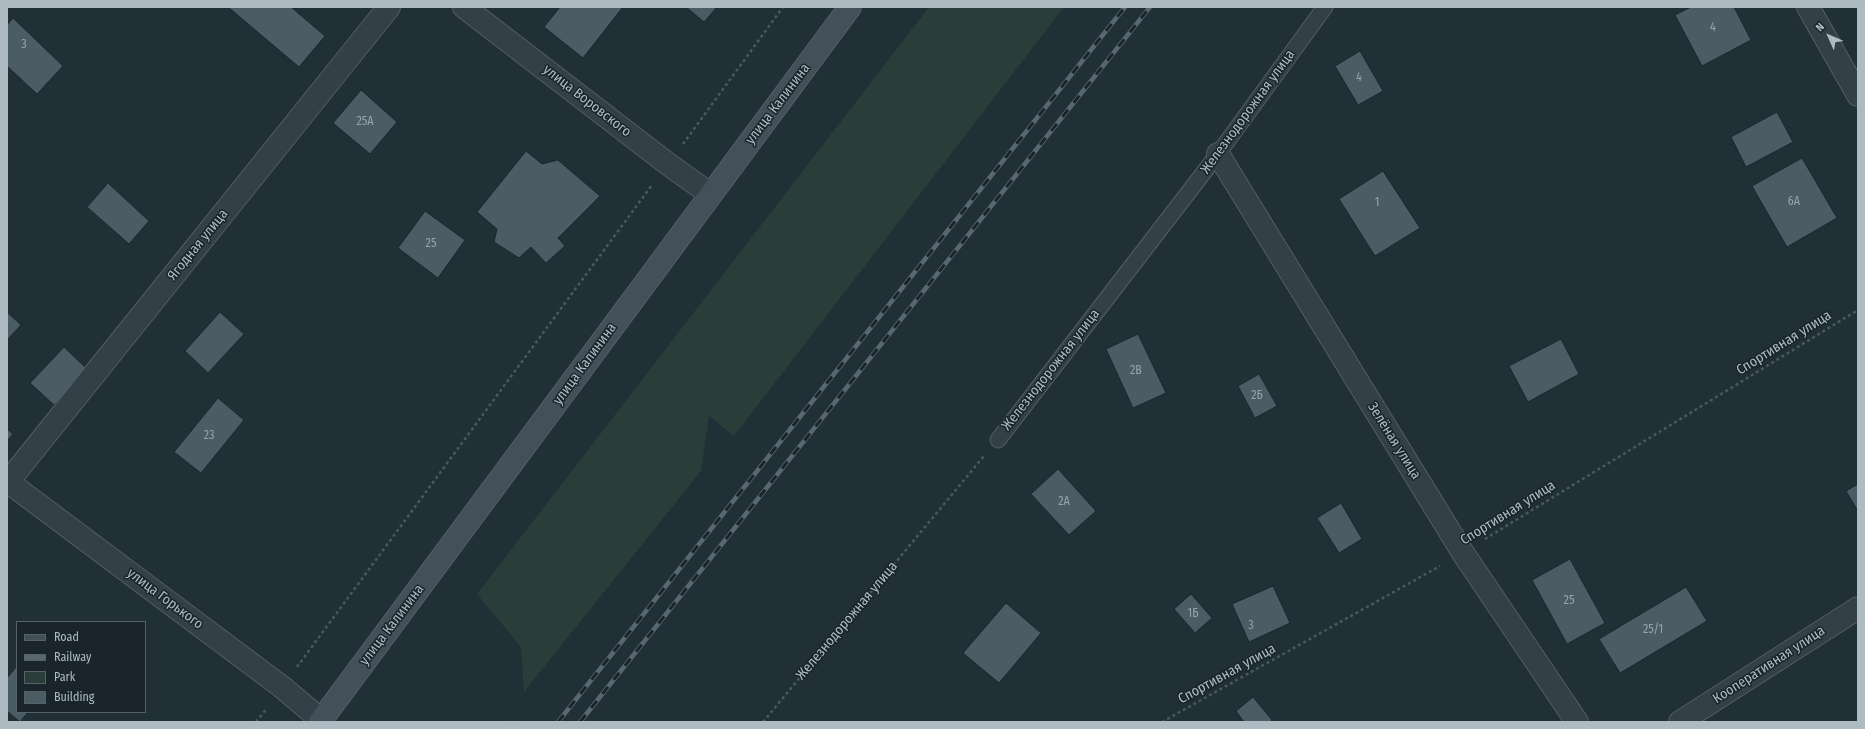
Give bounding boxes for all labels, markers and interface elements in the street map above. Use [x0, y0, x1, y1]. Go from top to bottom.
north arrow [1809, 16, 1849, 56]
text: N [1813, 20, 1827, 34]
house number: 4 [1710, 21, 1716, 35]
house number: 3 [21, 38, 27, 52]
street label: Железнодорожная улица [1197, 47, 1299, 177]
street label: улица Калинина [742, 60, 814, 148]
street label: улица Воровского [540, 61, 634, 141]
house number: 4 [1356, 71, 1362, 85]
house number: 25А [356, 115, 374, 129]
house number: 6А [1788, 195, 1800, 209]
house number: 1 [1375, 196, 1379, 210]
street label: Ягодная улица [164, 206, 232, 284]
house number: 25 [426, 237, 436, 251]
street label: Железнодорожная улица [998, 306, 1104, 434]
street label: Спортивная улица [1733, 307, 1835, 379]
street label: улица Калинина [550, 320, 620, 408]
house number: 2В [1130, 364, 1142, 378]
house number: 2Б [1251, 389, 1263, 403]
street label: Зелёная улица [1364, 400, 1424, 482]
house number: 23 [204, 429, 214, 443]
street label: Спортивная улица [1457, 477, 1559, 549]
house number: 2А [1058, 495, 1070, 509]
street label: Железнодорожная улица [793, 558, 901, 684]
street label: улица Горького [124, 565, 206, 633]
street label: улица Калинина [356, 581, 428, 669]
house number: 25 [1564, 594, 1574, 608]
house number: 1Б [1188, 607, 1198, 621]
house number: 3 [1248, 619, 1254, 633]
legend [16, 621, 146, 713]
house number: 25/1 [1643, 623, 1663, 637]
street label: Кооперативная улица [1710, 623, 1828, 707]
text: Road [54, 630, 79, 644]
street label: Спортивная улица [1175, 640, 1279, 708]
text: Railway [54, 650, 91, 664]
text: Park [54, 670, 75, 684]
text: Building [54, 690, 94, 704]

